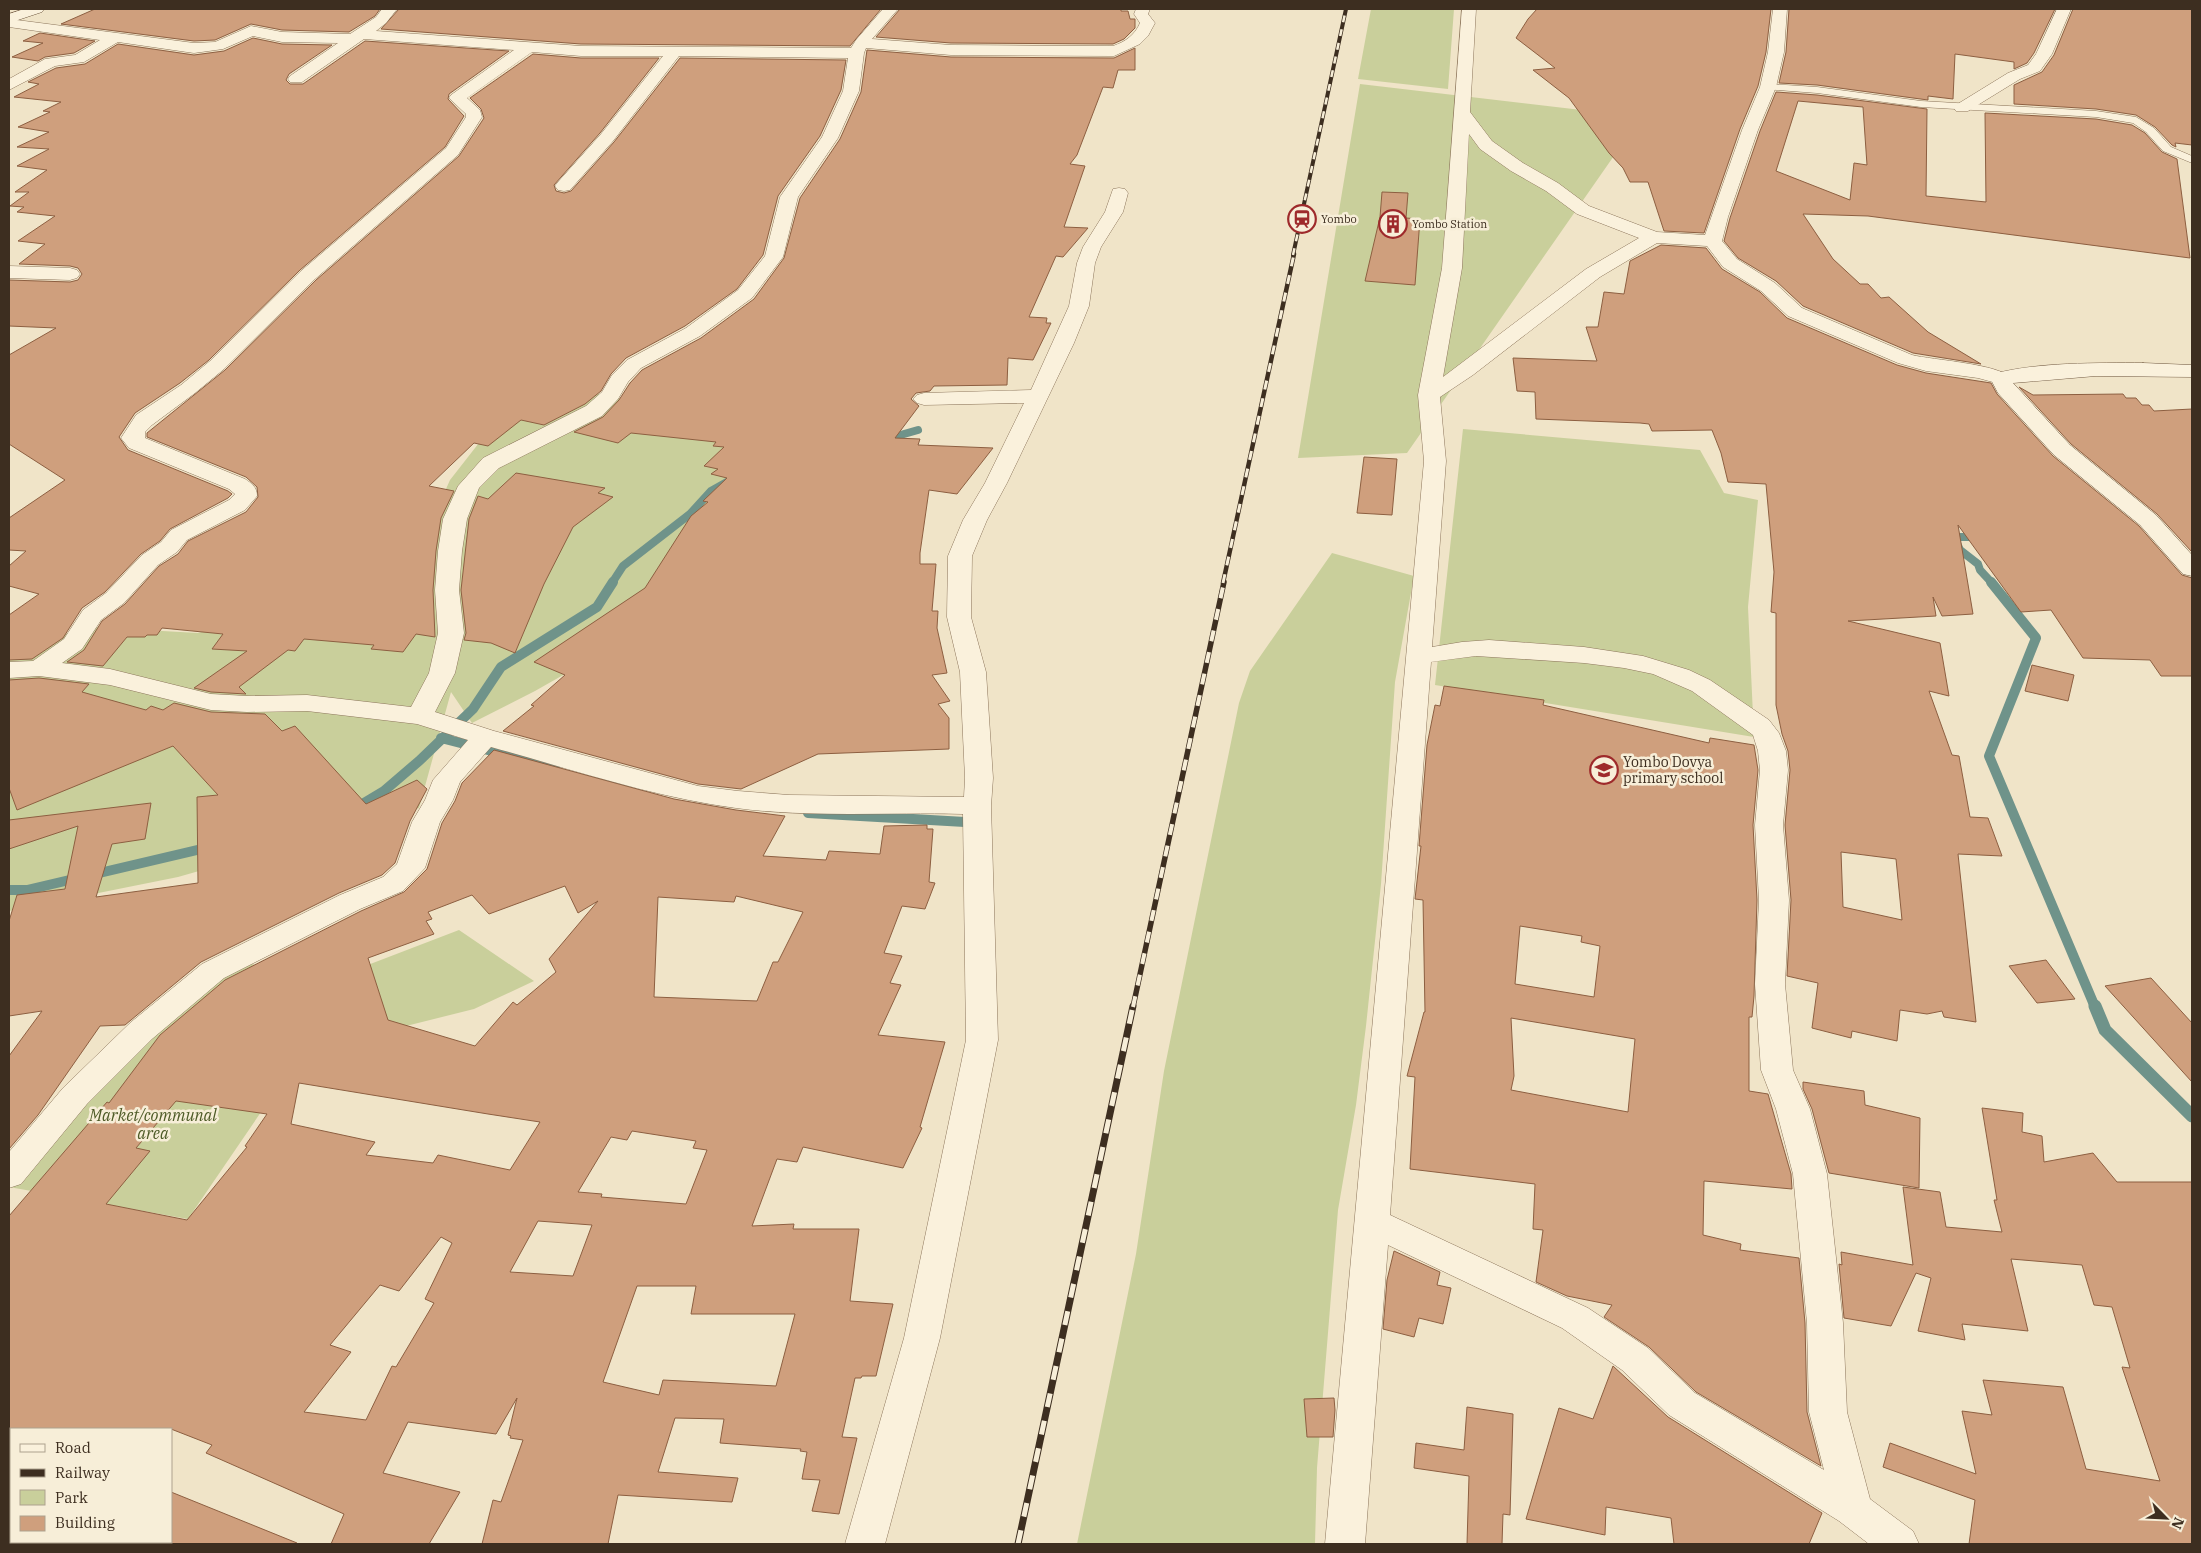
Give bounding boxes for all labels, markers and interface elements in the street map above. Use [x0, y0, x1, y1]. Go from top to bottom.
station icon: Yombo [1287, 204, 1317, 234]
building icon: Yombo Station [1378, 209, 1408, 239]
place label: Yombo [1321, 212, 1357, 226]
place label: Yombo Station [1412, 217, 1487, 231]
place label: Yombo Dovya primary school [1623, 753, 1723, 787]
school or university icon: Yombo Dovya primary school [1589, 755, 1619, 785]
park label: Market/communal area [88, 1105, 217, 1143]
legend [10, 1428, 172, 1543]
text: Road [55, 1438, 91, 1457]
text: Railway [55, 1463, 110, 1482]
text: Park [55, 1488, 88, 1507]
north arrow [2141, 1493, 2191, 1543]
text: Building [55, 1513, 115, 1532]
text: N [2167, 1515, 2188, 1532]

